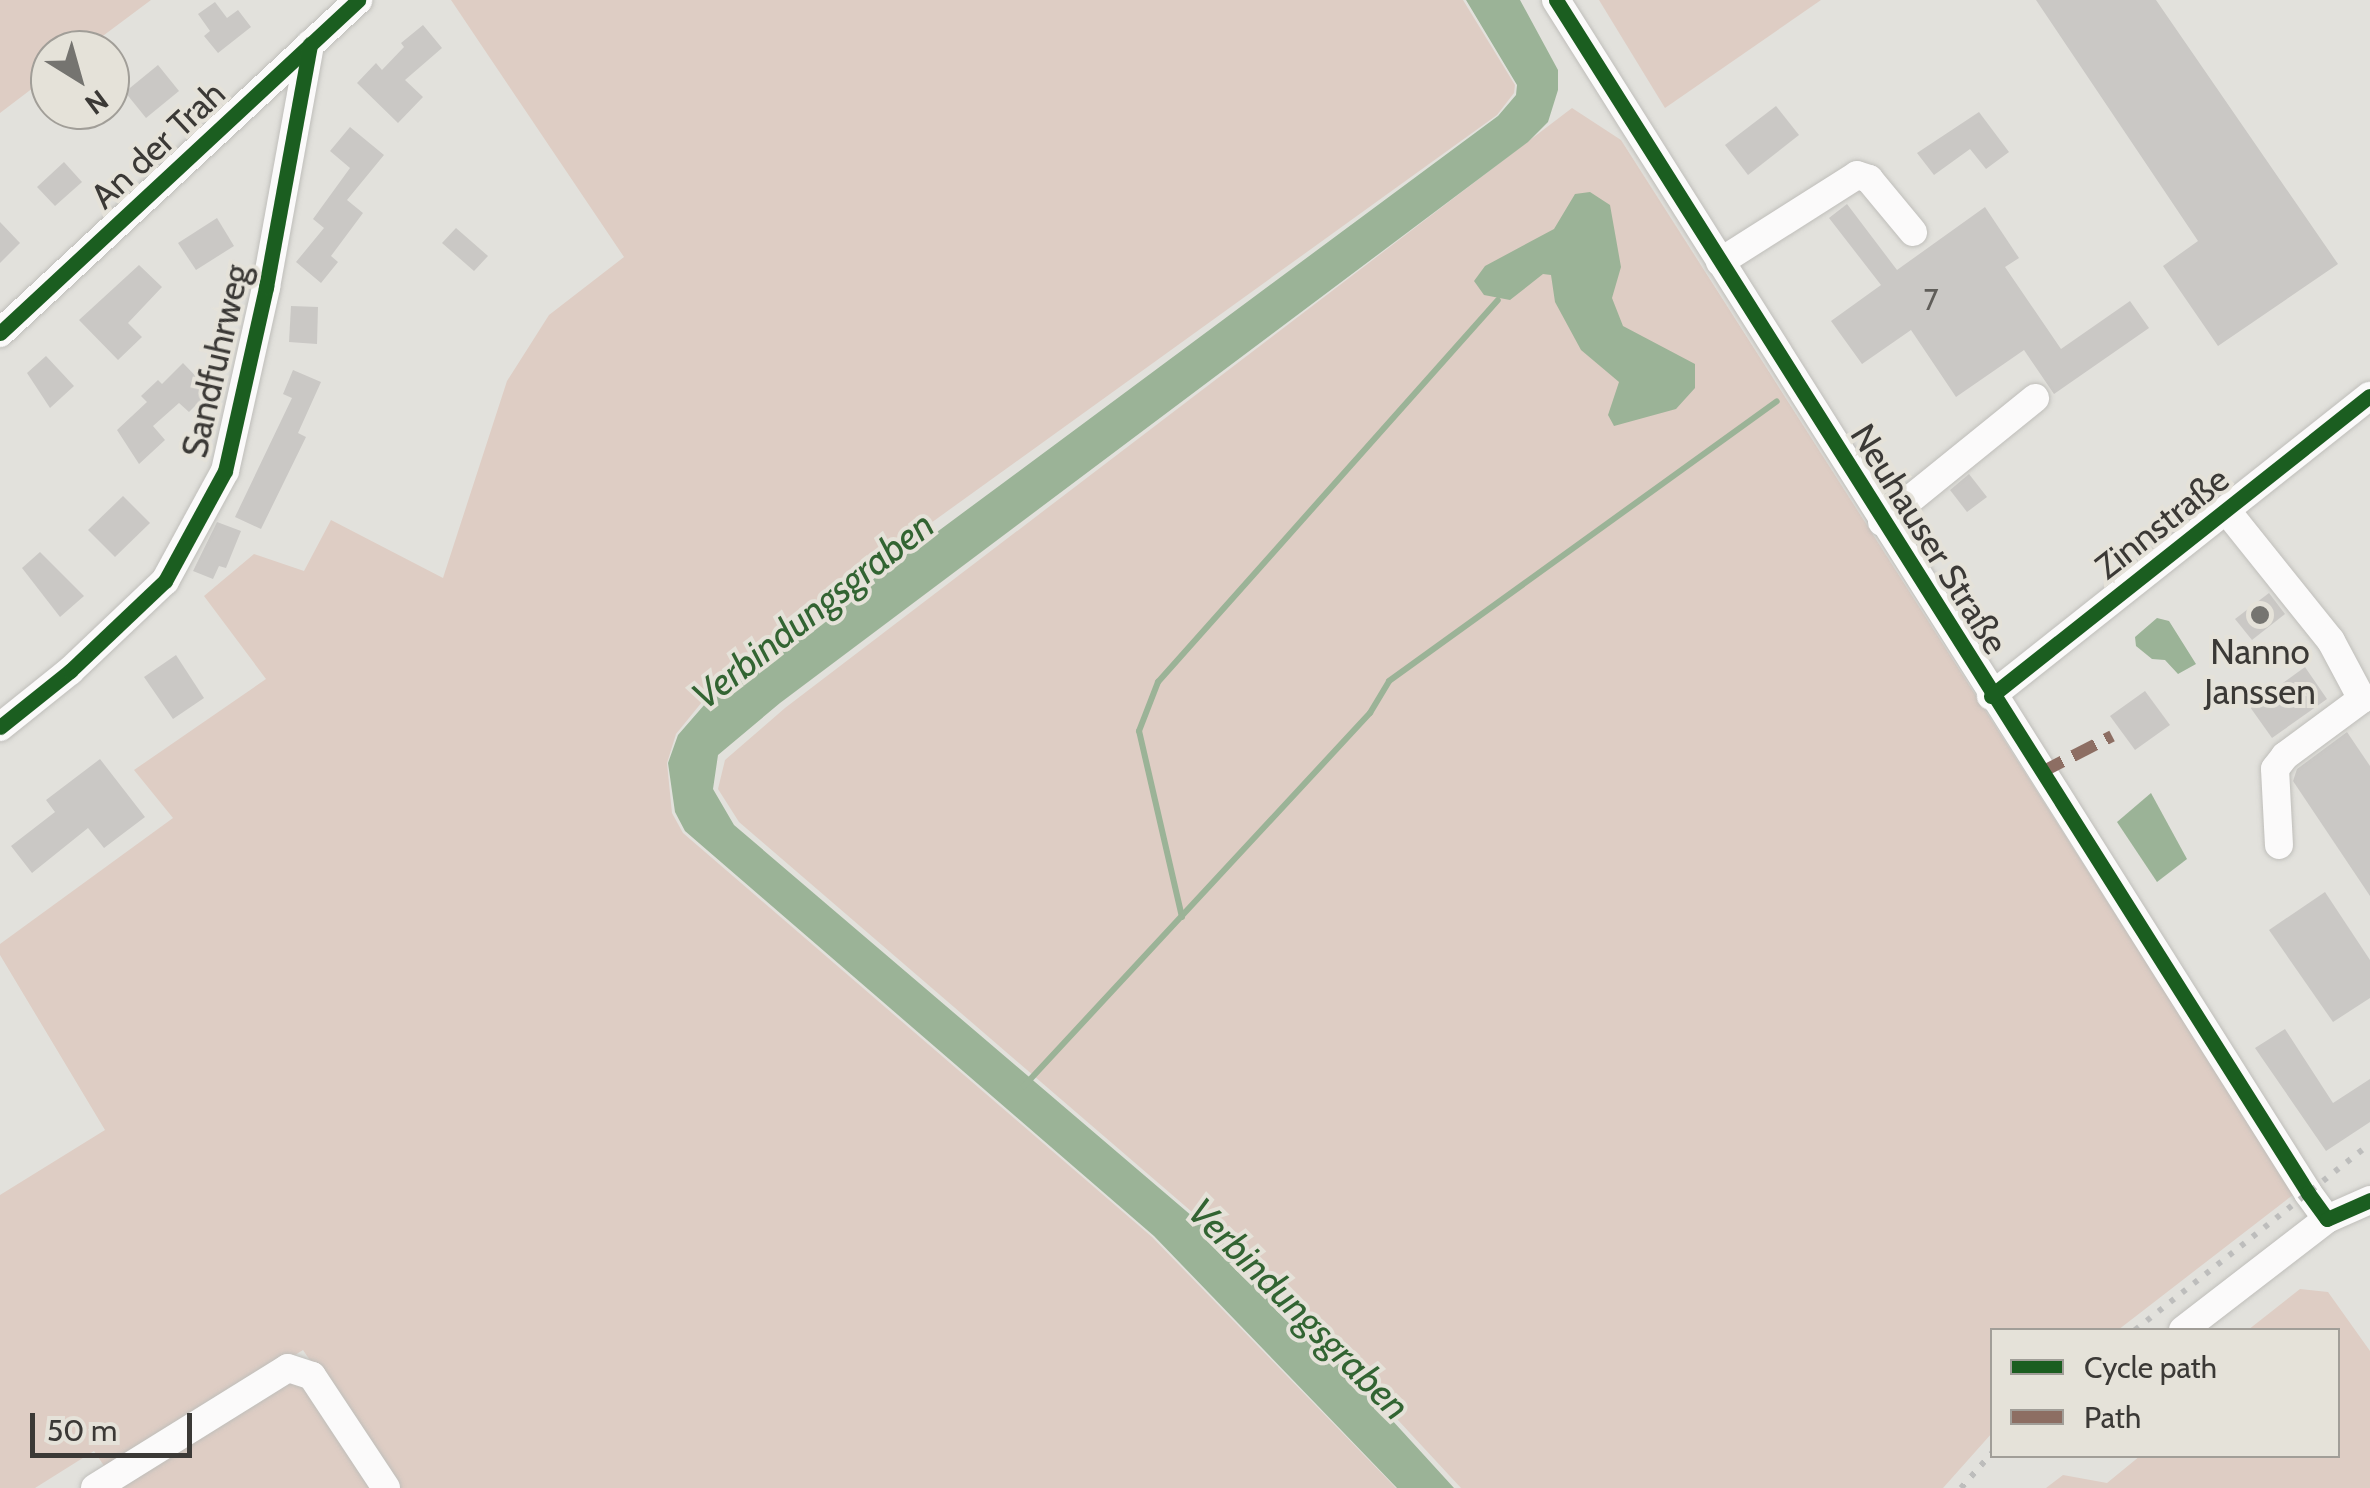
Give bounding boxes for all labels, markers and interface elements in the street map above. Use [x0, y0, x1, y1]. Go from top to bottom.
north arrow [30, 30, 130, 130]
street label: An der Trah [82, 73, 234, 217]
text: N [79, 83, 115, 122]
street label: Sandfuhrweg [173, 260, 259, 462]
house number: 7 [1923, 282, 1939, 318]
street label: Neuhauser Straße [1841, 416, 2017, 662]
street label: Zinnstraße [2087, 458, 2237, 588]
water label: Verbindungsgraben [683, 502, 943, 718]
marker: Nanno Janssen [2249, 604, 2271, 626]
place label: Nanno Janssen [2204, 631, 2316, 713]
water label: Verbindungsgraben [1179, 1189, 1419, 1429]
legend [1990, 1328, 2340, 1458]
text: Cycle path [2084, 1349, 2217, 1386]
scale bar [35, 1393, 198, 1455]
text: Path [2084, 1399, 2141, 1436]
text: 50 m [47, 1412, 117, 1449]

